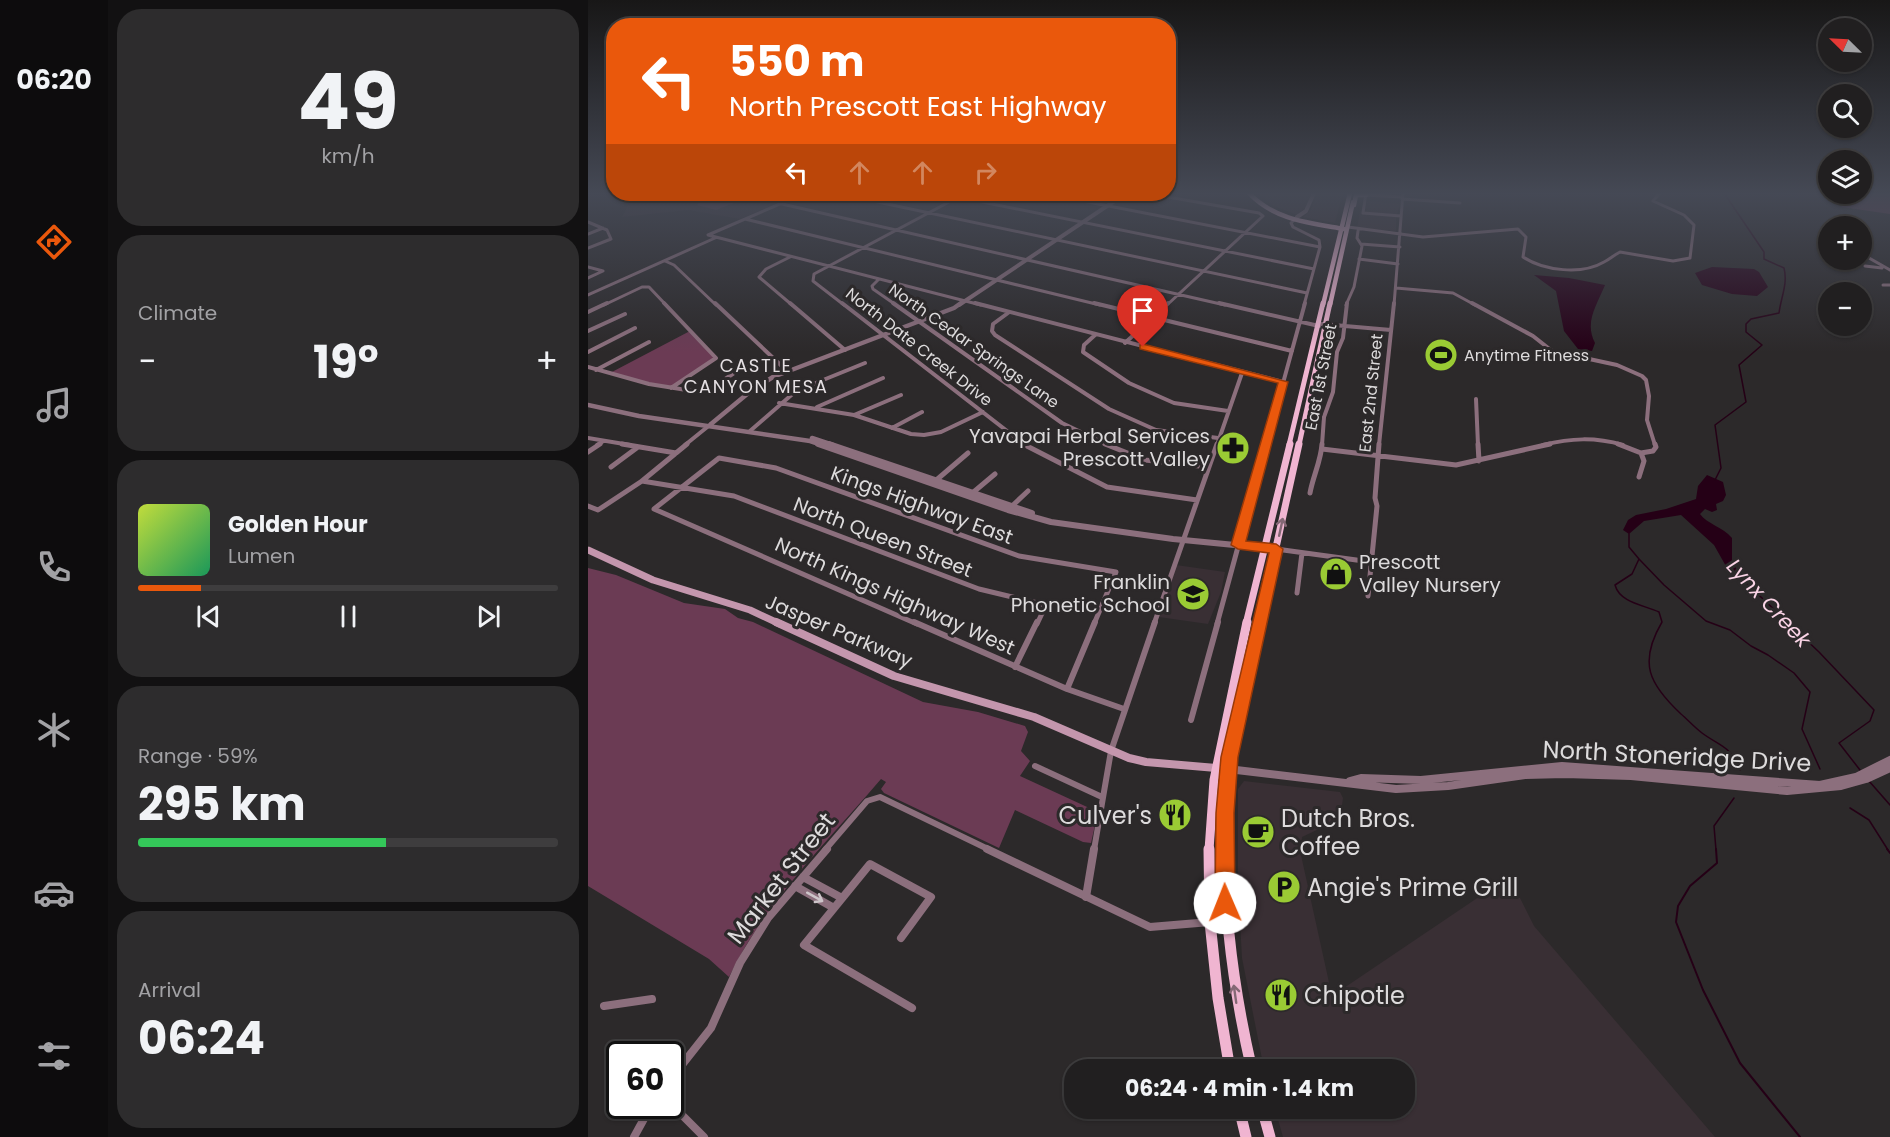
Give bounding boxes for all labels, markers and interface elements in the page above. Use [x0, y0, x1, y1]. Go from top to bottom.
north arrow [1818, 18, 1872, 72]
map controls [1818, 18, 1872, 336]
text: 550 m [729, 32, 864, 91]
icon: left [630, 42, 708, 120]
text: 49 [298, 47, 398, 156]
text: 06:20 [16, 61, 92, 98]
button: search [1818, 84, 1872, 138]
text: North Prescott East Highway [729, 88, 1106, 125]
text: km/h [321, 142, 375, 170]
button: layers [1818, 150, 1872, 204]
icon: left [780, 156, 813, 189]
icon: ahead [843, 156, 876, 189]
icon: ahead [906, 156, 939, 189]
icon: right [969, 156, 1002, 189]
button: + [1818, 216, 1872, 270]
icon: directions [33, 221, 75, 263]
street label: North Cedar Springs Lane [884, 278, 1064, 414]
street label: North Date Creek Drive [841, 282, 997, 412]
button: − [1818, 282, 1872, 336]
pin [1117, 285, 1168, 347]
icon: arrive [1126, 294, 1159, 327]
text: Climate [138, 299, 217, 327]
street label: East 1st Street [1299, 322, 1343, 432]
text: 19° [313, 331, 379, 394]
street label: East 2nd Street [1353, 333, 1389, 453]
sports icon: Anytime Fitness [1423, 337, 1459, 373]
text: − [138, 338, 156, 385]
text: + [535, 338, 558, 385]
place label: Anytime Fitness [1464, 344, 1589, 367]
district label: CASTLE CANYON MESA [684, 353, 828, 399]
icon: music [33, 384, 75, 426]
place label: Yavapai Herbal Services Prescott Valley [969, 422, 1210, 473]
pharmacy icon: Yavapai Herbal Services Prescott Valley [1215, 430, 1251, 466]
street label: Kings Highway East [827, 459, 1017, 551]
street label: North Queen Street [789, 490, 977, 584]
text: Golden Hour [228, 509, 368, 540]
one-way arrow [1276, 518, 1287, 537]
street label: North Kings Highway West [771, 530, 1019, 662]
text: Lumen [228, 542, 295, 570]
icon: phone [33, 546, 75, 588]
place label: Prescott Valley Nursery [1359, 548, 1501, 599]
water label: Lynx Creek [1720, 552, 1818, 655]
shop icon: Prescott Valley Nursery [1318, 556, 1354, 592]
place label: Franklin Phonetic School [1011, 568, 1170, 619]
school or university icon: Franklin Phonetic School [1175, 576, 1211, 612]
street label: Jasper Parkway [761, 587, 917, 675]
icon: previous [192, 600, 225, 633]
icon: pause [332, 600, 365, 633]
icon: next [472, 600, 505, 633]
icon: climate [33, 709, 75, 751]
street label: North Stoneridge Drive [1542, 732, 1812, 780]
text: Range · 59% [138, 742, 258, 770]
text: 295 km [138, 773, 306, 836]
restaurant icon: Culver's [1157, 797, 1193, 833]
place label: Culver's [1059, 799, 1152, 832]
place label: Dutch Bros. Coffee [1281, 802, 1415, 863]
street label: Market Street [719, 805, 843, 951]
cafe icon: Dutch Bros. Coffee [1240, 814, 1276, 850]
parking icon: Angie's Prime Grill [1266, 869, 1302, 905]
position arrow [1193, 871, 1257, 935]
place label: Angie's Prime Grill [1307, 871, 1518, 904]
icon: car [33, 872, 75, 914]
one-way arrow [806, 891, 823, 903]
text: Arrival [138, 976, 201, 1004]
restaurant icon: Chipotle [1263, 977, 1299, 1013]
place label: Chipotle [1304, 979, 1405, 1012]
one-way arrow [1230, 985, 1241, 1005]
text: 06:24 [138, 1007, 265, 1070]
icon: filters [33, 1035, 75, 1077]
speed limit sign: 60 [606, 1041, 684, 1119]
text: 06:24 · 4 min · 1.4 km [1125, 1073, 1354, 1104]

